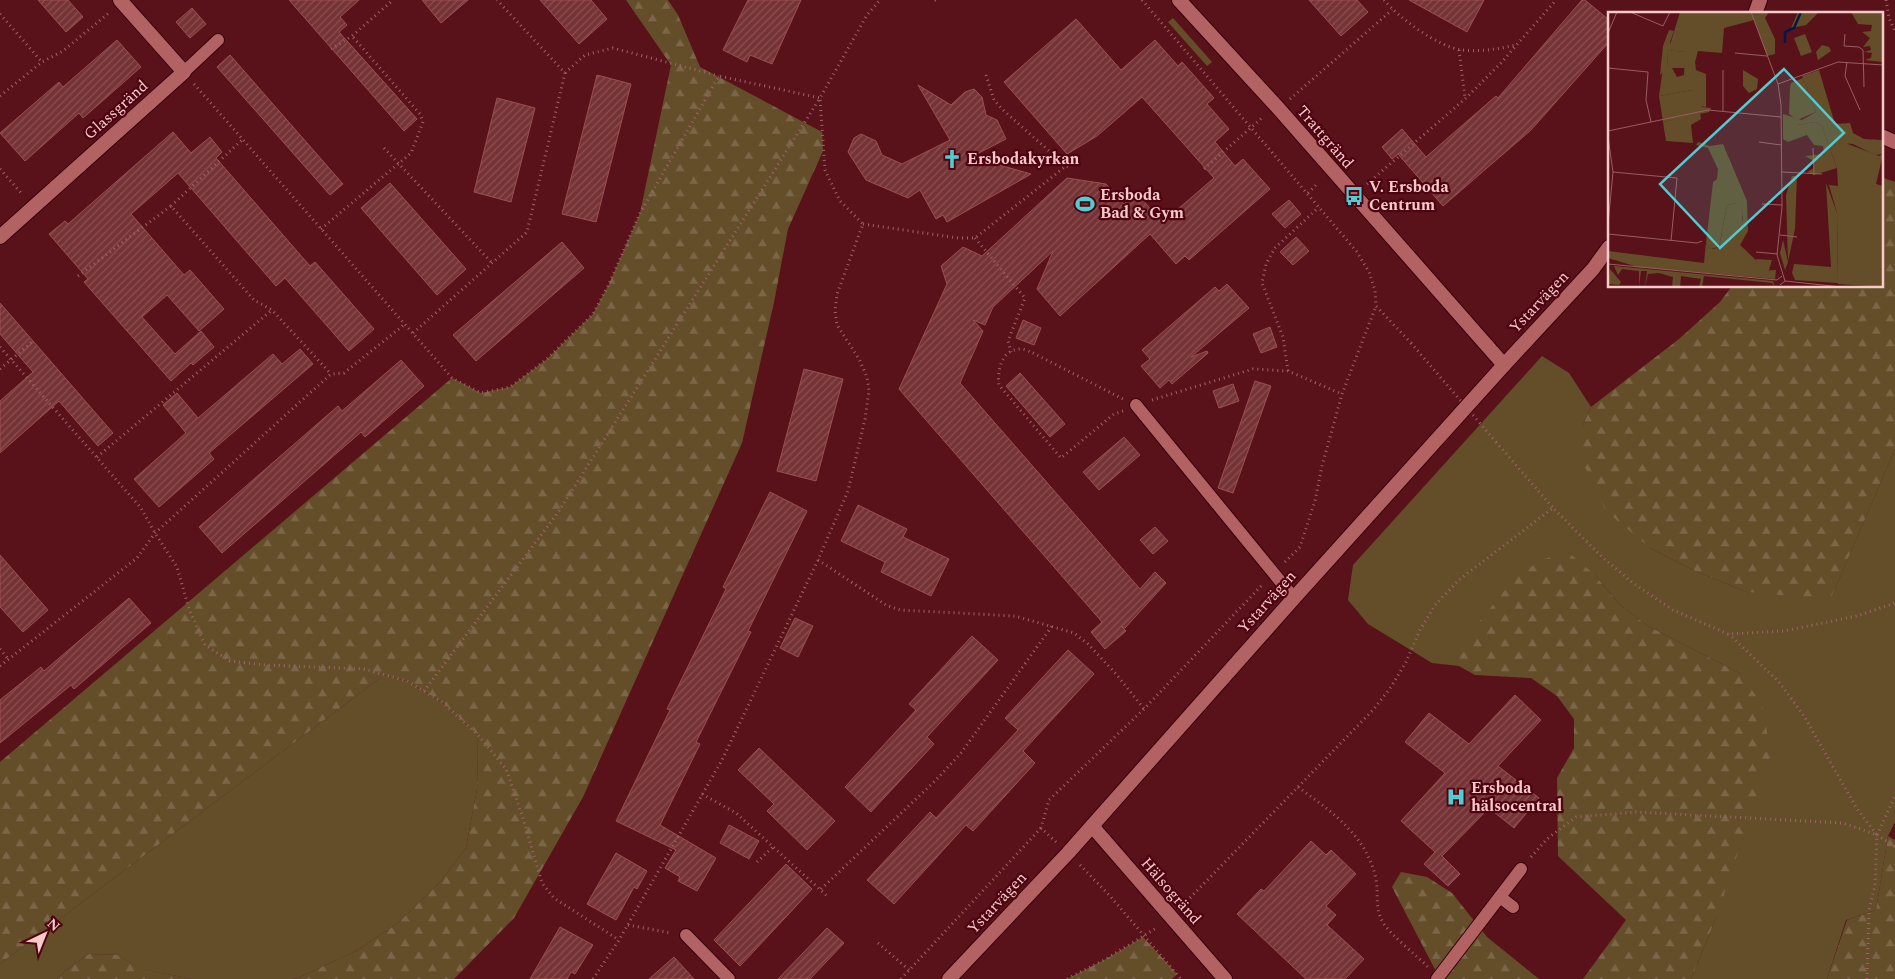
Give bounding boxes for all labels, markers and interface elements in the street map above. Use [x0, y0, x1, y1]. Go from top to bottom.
inset map [1608, 12, 1882, 288]
street label: Glassgränd [78, 74, 154, 146]
street label: Trattgränd [1291, 100, 1359, 174]
place label: Ersbodakyrkan [967, 147, 1080, 171]
church icon: Ersbodakyrkan [941, 148, 963, 170]
place label: V. Ersboda Centrum [1369, 175, 1449, 217]
place label: Ersboda Bad & Gym [1100, 183, 1184, 225]
bus stop icon: V. Ersboda Centrum [1343, 185, 1365, 207]
sports icon: Ersboda Bad & Gym [1074, 193, 1096, 215]
street label: Ystarvägen [1504, 265, 1574, 339]
street label: Ystarvägen [1232, 565, 1302, 639]
place label: Ersboda hälsocentral [1471, 776, 1562, 818]
hospital icon: Ersboda hälsocentral [1445, 786, 1467, 808]
street label: Hälsogränd [1135, 852, 1207, 930]
street label: Ystarvägen [962, 866, 1032, 940]
north arrow [20, 909, 70, 959]
text: N [42, 913, 65, 936]

